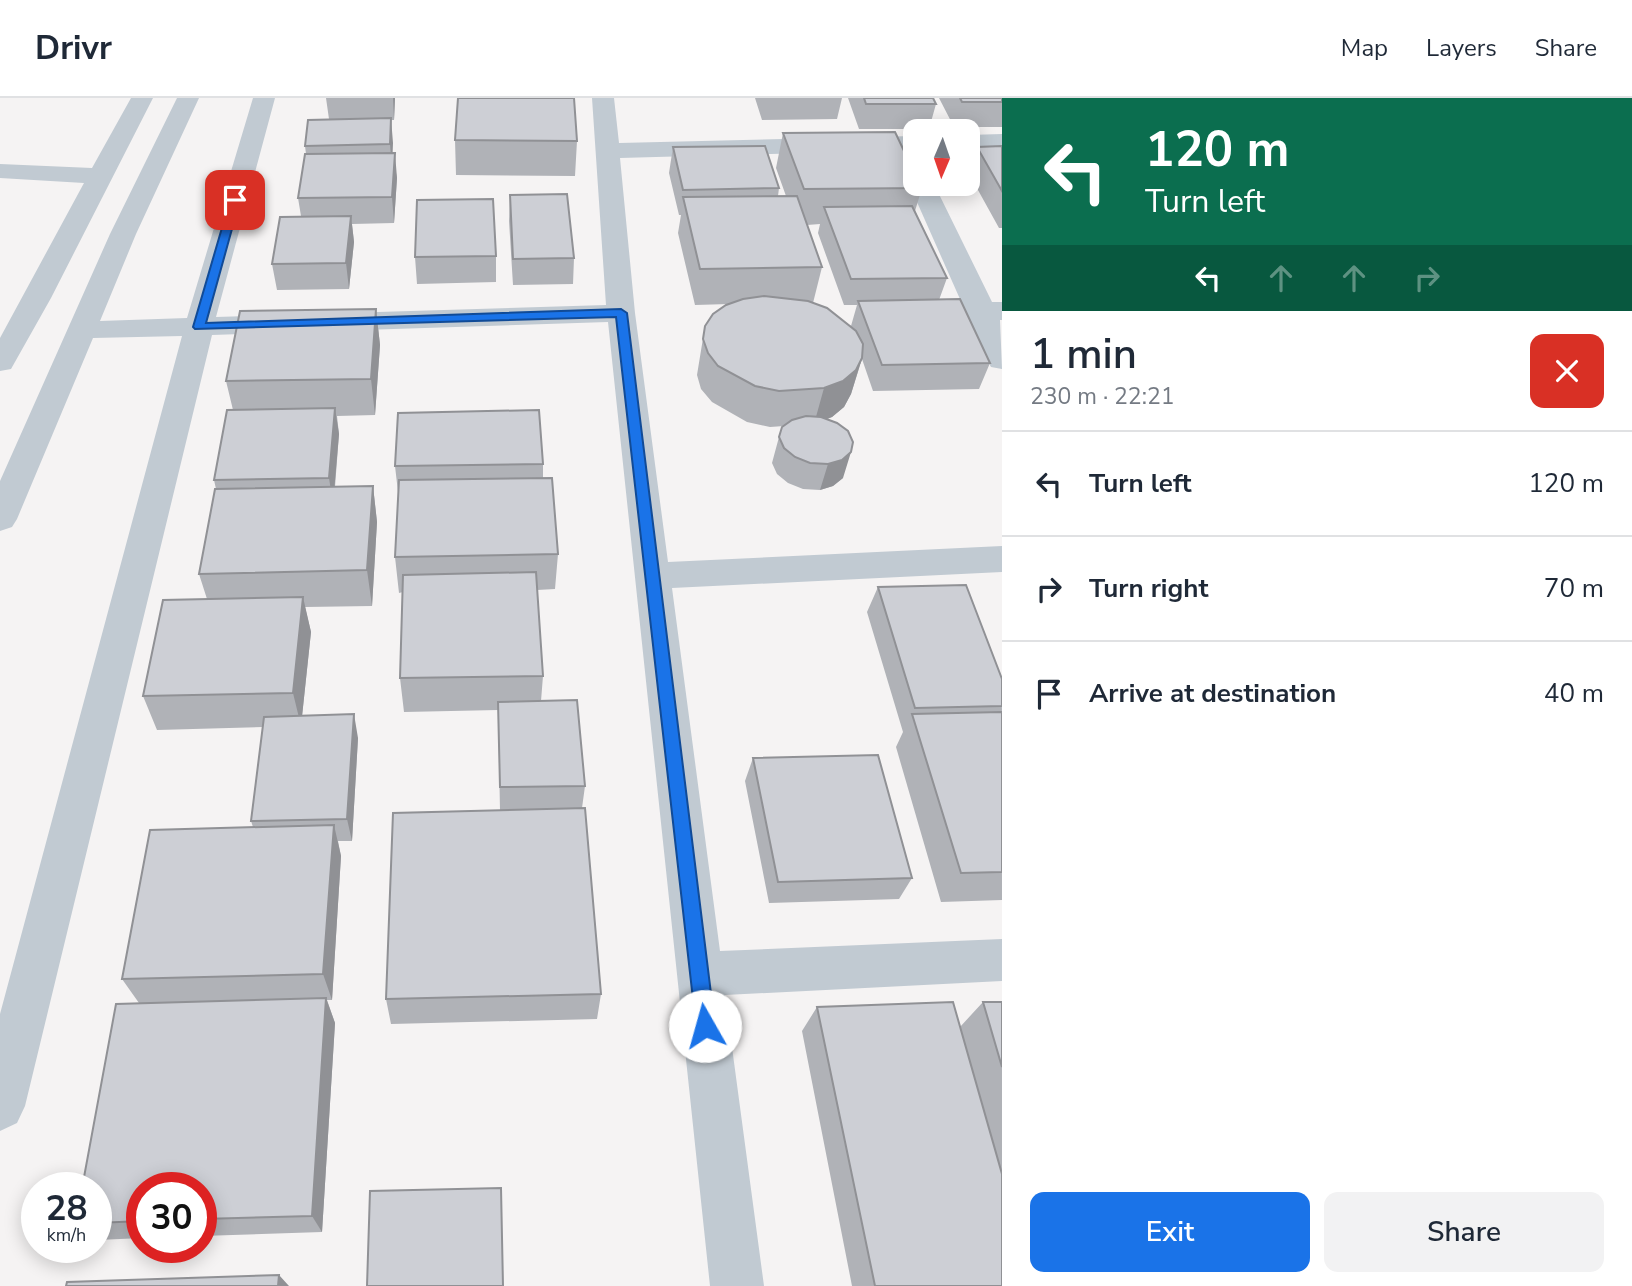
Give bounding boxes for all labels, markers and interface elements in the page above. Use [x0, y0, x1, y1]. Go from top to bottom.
text: Drivr [35, 26, 112, 71]
text: Map [1341, 32, 1388, 64]
text: Layers [1426, 32, 1497, 64]
text: Share [1535, 32, 1597, 64]
text: 120 m [1145, 116, 1289, 183]
north arrow [903, 119, 980, 196]
map controls [903, 119, 980, 196]
icon: left [1030, 126, 1121, 217]
pin [205, 170, 265, 230]
text: Turn left [1145, 180, 1265, 223]
icon: arrive [216, 181, 254, 219]
icon: left [1189, 259, 1227, 297]
icon: ahead [1262, 259, 1300, 297]
icon: ahead [1335, 259, 1373, 297]
icon: right [1408, 259, 1446, 297]
text: 1 min [1030, 326, 1137, 383]
button: close [1530, 334, 1604, 408]
text: 230 m · 22:21 [1030, 381, 1175, 412]
icon: left [1030, 465, 1068, 503]
text: Turn left [1089, 466, 1192, 501]
text: 120 m [1528, 466, 1604, 501]
icon: right [1030, 570, 1068, 608]
text: Turn right [1089, 571, 1208, 606]
text: 70 m [1544, 571, 1604, 606]
icon: arrive [1030, 675, 1068, 713]
text: Arrive at destination [1089, 676, 1336, 711]
text: 40 m [1544, 676, 1604, 711]
position arrow [668, 989, 742, 1063]
speed limit sign: 30 [126, 1172, 217, 1263]
text: 28 [45, 1185, 88, 1232]
button: Exit [1030, 1192, 1310, 1272]
button: Share [1324, 1192, 1604, 1272]
text: km/h [47, 1223, 86, 1247]

